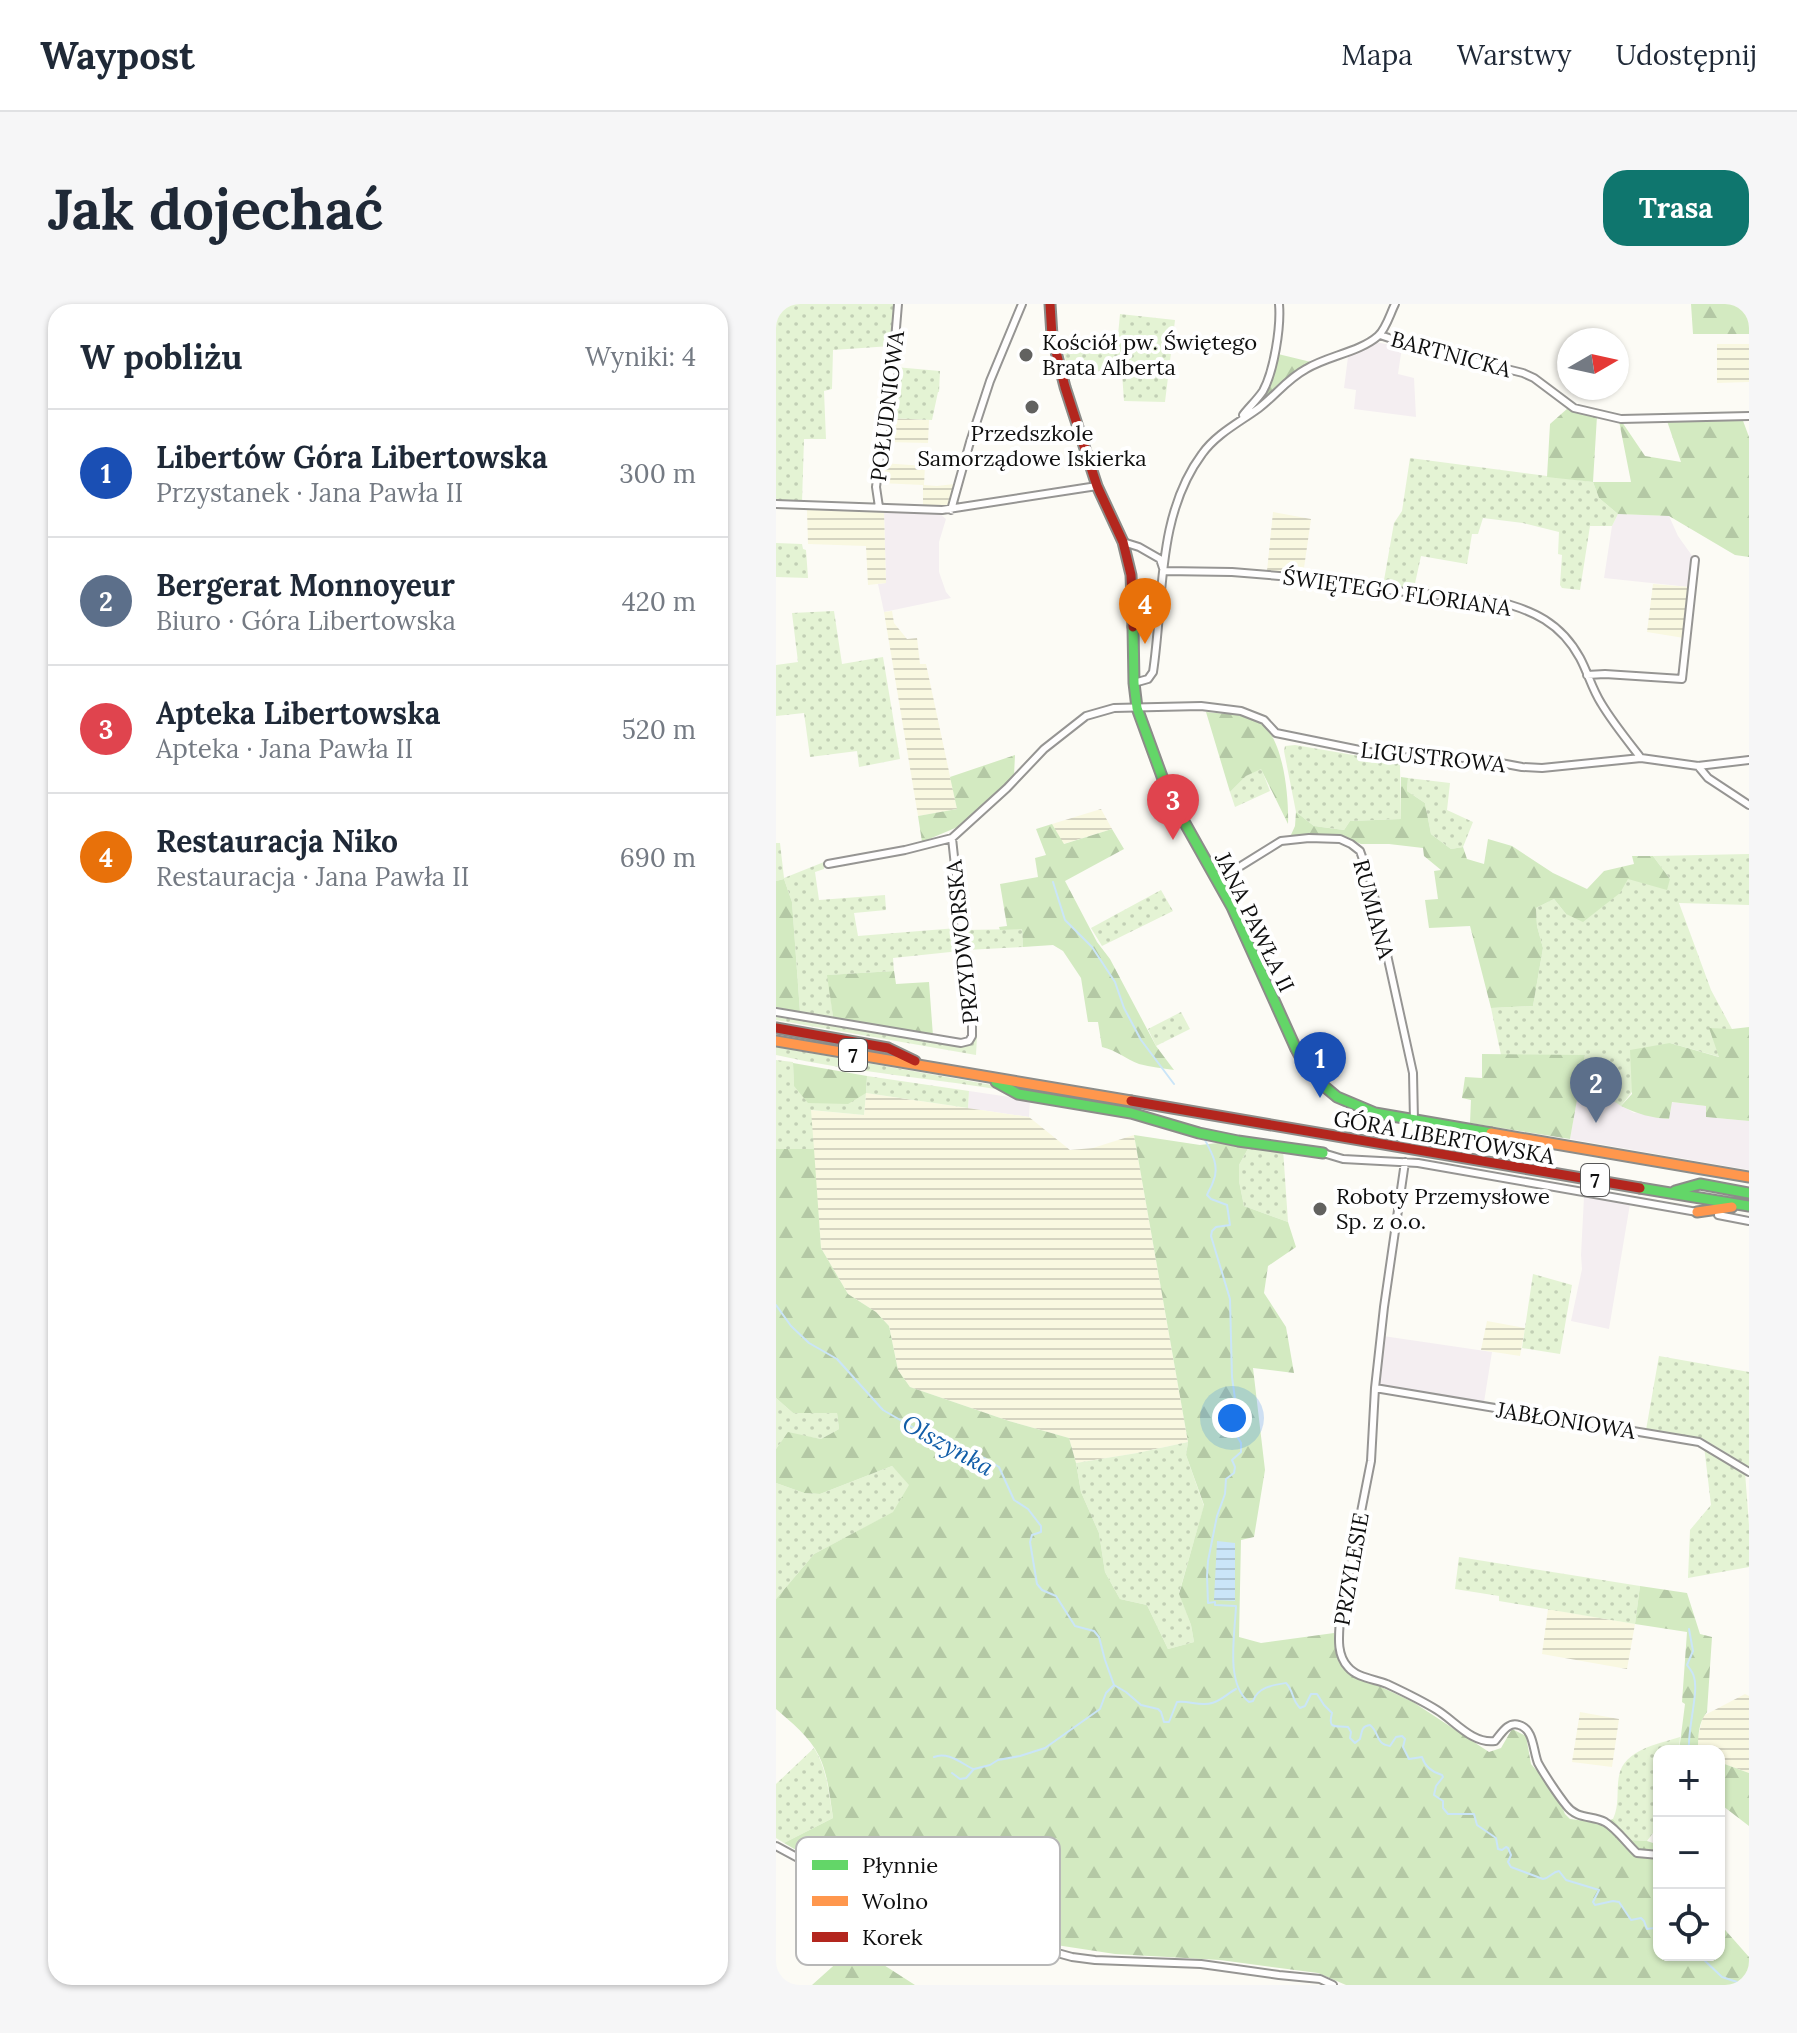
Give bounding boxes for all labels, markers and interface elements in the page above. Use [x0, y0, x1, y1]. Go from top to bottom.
text: Waypost [40, 31, 195, 79]
text: Mapa [1341, 37, 1413, 73]
text: Warstwy [1457, 37, 1572, 73]
text: Udostępnij [1616, 37, 1757, 73]
button: Trasa [1603, 170, 1749, 246]
text: Jak dojechać [48, 173, 383, 244]
street label: BARTNICKA [1388, 325, 1515, 384]
street label: POŁUDNIOWA [864, 328, 910, 483]
place label: Kościół pw. Świętego Brata Alberta [1042, 328, 1257, 381]
north arrow [1557, 328, 1629, 400]
text: W pobliżu [80, 335, 243, 378]
text: Wyniki: 4 [585, 340, 696, 373]
marker: Kościół pw. Świętego Brata Alberta [1017, 346, 1035, 364]
marker: Przedszkole Samorządowe Iskierka [1023, 398, 1041, 416]
place label: Przedszkole Samorządowe Iskierka [917, 419, 1147, 472]
text: Libertów Góra Libertowska [156, 438, 548, 476]
text: 1 [101, 457, 111, 490]
text: 300 m [619, 457, 696, 490]
text: Przystanek · Jana Pawła II [156, 476, 463, 509]
street label: ŚWIĘTEGO FLORIANA [1281, 562, 1514, 622]
text: Bergerat Monnoyeur [156, 566, 455, 604]
pin: 4 [1119, 578, 1171, 644]
text: 2 [99, 585, 113, 618]
text: 420 m [622, 585, 696, 618]
text: Biuro · Góra Libertowska [156, 604, 456, 637]
text: Apteka Libertowska [156, 694, 441, 732]
text: 3 [99, 713, 113, 746]
text: 520 m [622, 713, 696, 746]
text: Apteka · Jana Pawła II [156, 732, 413, 765]
street label: LIGUSTROWA [1359, 735, 1508, 779]
pin: 3 [1147, 774, 1199, 840]
text: Restauracja Niko [156, 822, 398, 860]
text: 4 [99, 841, 113, 874]
text: 690 m [620, 841, 696, 874]
street label: JANA PAWŁA II [1209, 847, 1301, 997]
street label: RUMIANA [1347, 856, 1401, 963]
street label: PRZYDWORSKA [939, 858, 985, 1025]
text: Restauracja · Jana Pawła II [156, 860, 470, 893]
pin: 1 [1294, 1032, 1346, 1098]
road number: 7 [839, 1039, 867, 1071]
pin: 2 [1570, 1057, 1622, 1123]
street label: GÓRA LIBERTOWSKA [1331, 1104, 1558, 1170]
road number: 7 [1581, 1164, 1609, 1196]
place label: Roboty Przemysłowe Sp. z o.o. [1336, 1182, 1550, 1235]
marker: Roboty Przemysłowe Sp. z o.o. [1311, 1200, 1329, 1218]
street label: JABŁONIOWA [1494, 1395, 1639, 1445]
your location [1212, 1398, 1252, 1438]
water label: Olszynka [897, 1407, 1000, 1483]
street label: PRZYLESIE [1327, 1510, 1375, 1628]
map controls [1653, 1745, 1725, 1961]
button: + [1653, 1745, 1725, 1817]
button: − [1653, 1817, 1725, 1889]
legend [796, 1837, 1060, 1965]
text: Płynnie [862, 1851, 938, 1879]
text: Wolno [862, 1887, 928, 1915]
button: locate [1653, 1889, 1725, 1961]
text: Korek [862, 1923, 923, 1951]

